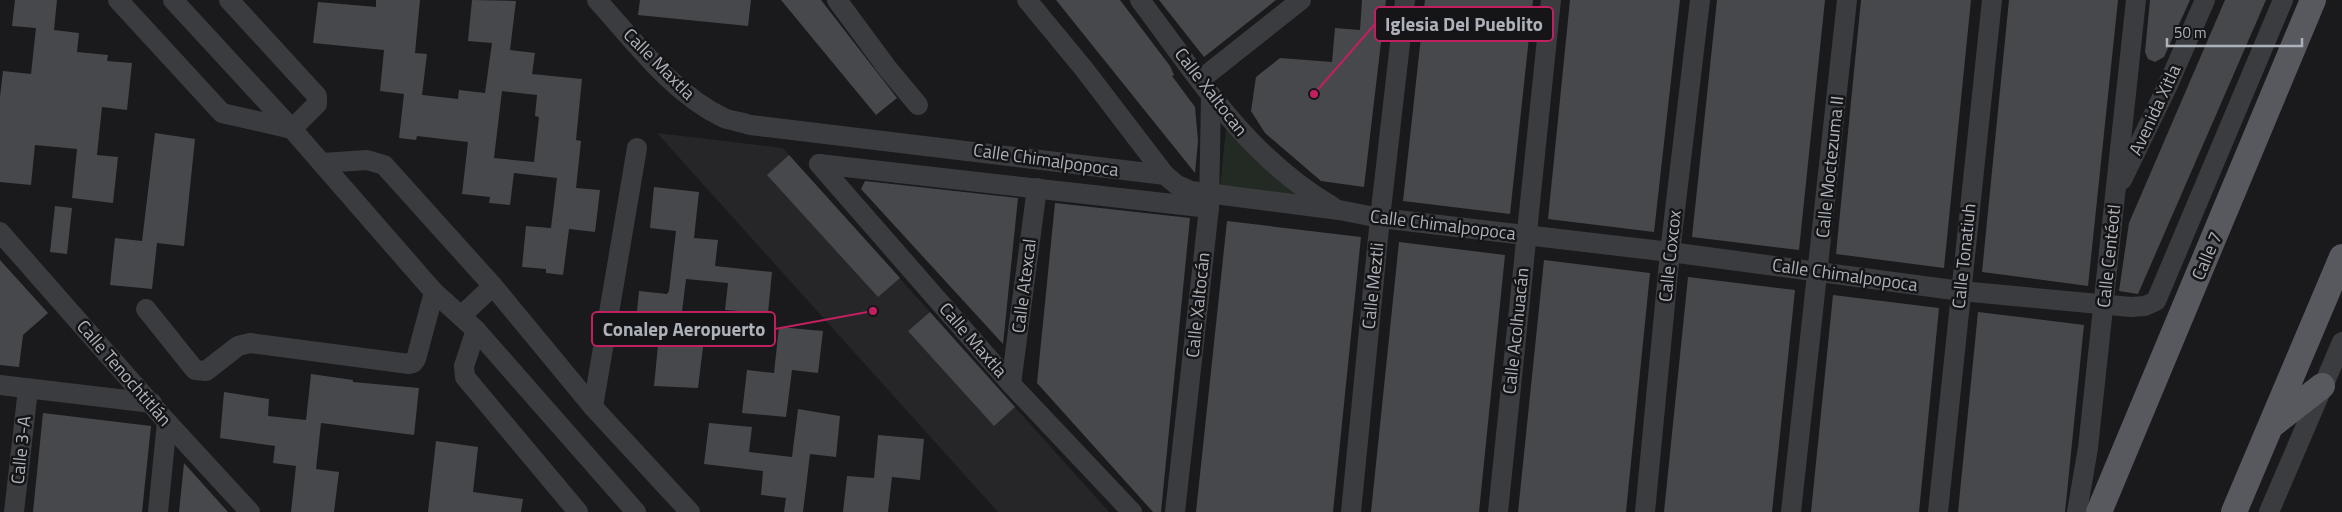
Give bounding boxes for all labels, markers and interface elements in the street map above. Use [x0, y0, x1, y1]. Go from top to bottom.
callout: Iglesia Del Pueblito [1375, 7, 1553, 41]
text: Iglesia Del Pueblito [1385, 9, 1543, 38]
scale bar [2167, 15, 2302, 47]
text: 50 m [2174, 21, 2207, 44]
street label: Calle Maxtla [617, 22, 701, 106]
street label: Calle Xaltocan [1168, 42, 1255, 142]
street label: Avenida Xitla [2122, 60, 2187, 160]
street label: Calle Moctezuma II [1809, 95, 1850, 239]
street label: Calle Chimalpopoca [972, 136, 1121, 183]
street label: Calle Chimalpopoca [1369, 202, 1517, 247]
street label: Calle Tonatiuh [1945, 202, 1982, 310]
street label: Calle Centéotl [2090, 203, 2127, 309]
street label: Calle Coxcox [1651, 209, 1688, 303]
street label: Calle 7 [2184, 227, 2229, 284]
street label: Calle Atexcal [1004, 237, 1043, 335]
street label: Calle Meztli [1355, 241, 1390, 331]
street label: Calle Xaltocán [1179, 251, 1216, 359]
street label: Calle Chimalpopoca [1771, 251, 1920, 298]
street label: Calle Acolhuacán [1495, 266, 1536, 396]
street label: Calle Maxtla [933, 296, 1014, 383]
callout: Conalep Aeropuerto [592, 312, 775, 346]
street label: Calle Tenochtitlán [71, 314, 178, 432]
text: Conalep Aeropuerto [603, 314, 765, 343]
street label: Calle 3-A [3, 414, 38, 486]

